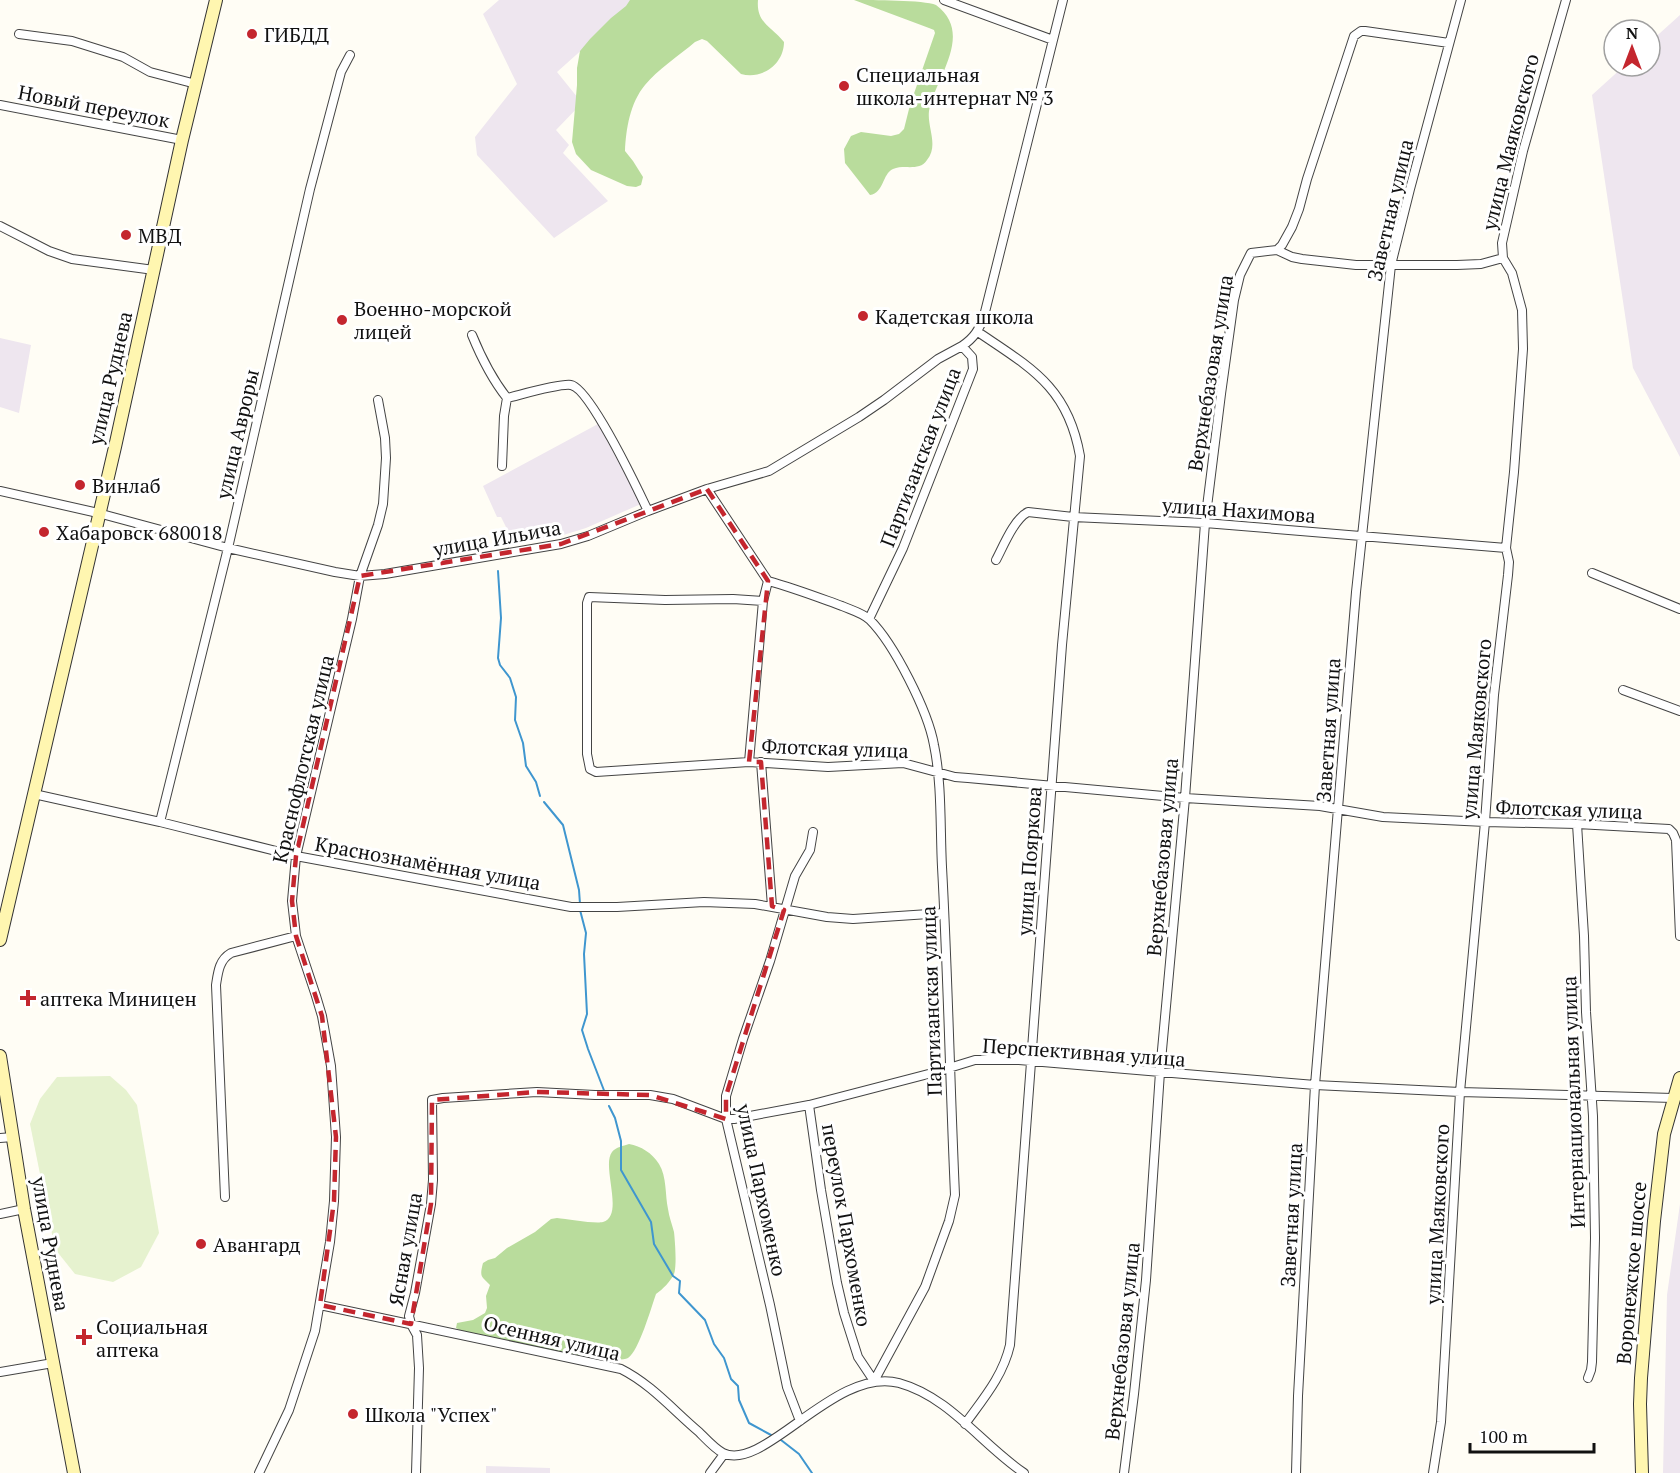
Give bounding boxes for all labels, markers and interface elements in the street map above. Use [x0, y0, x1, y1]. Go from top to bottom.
north arrow [1602, 18, 1662, 78]
place label: ГИБДД [264, 21, 329, 48]
text: N [1626, 22, 1638, 44]
marker: ГИБДД [245, 27, 259, 41]
street label: улица Маяковского [1475, 51, 1545, 234]
place label: Специальная школа-интернат № 3 [856, 61, 1054, 111]
street label: Новый переулок [16, 78, 172, 134]
marker: Специальная школа-интернат № 3 [837, 79, 851, 93]
street label: Заветная улица [1361, 136, 1419, 284]
place label: МВД [138, 222, 182, 249]
marker: МВД [119, 228, 133, 242]
street label: Верхнебазовая улица [1181, 273, 1239, 473]
place label: Военно-морской лицей [354, 295, 512, 345]
place label: Кадетская школа [875, 303, 1034, 330]
street label: улица Руднева [81, 309, 138, 448]
marker: Кадетская школа [856, 309, 870, 323]
marker: Военно-морской лицей [335, 313, 349, 327]
street label: Партизанская улица [873, 363, 967, 551]
street label: улица Авроры [209, 366, 265, 503]
place label: Винлаб [92, 472, 161, 499]
marker: Винлаб [73, 478, 87, 492]
street label: улица Нахимова [1160, 491, 1317, 529]
street label: улица Ильича [430, 513, 563, 563]
place label: Хабаровск 680018 [56, 519, 222, 546]
marker: Хабаровск 680018 [37, 525, 51, 539]
street label: улица Маяковского [1455, 638, 1497, 821]
street label: Краснофлотская улица [266, 652, 340, 866]
street label: Заветная улица [1309, 657, 1347, 803]
street label: Флотская улица [761, 732, 909, 764]
street label: Верхнебазовая улица [1140, 757, 1184, 957]
street label: улица Пояркова [1010, 786, 1048, 937]
street label: Флотская улица [1495, 793, 1643, 825]
street label: Краснознамённая улица [313, 830, 543, 896]
street label: Партизанская улица [914, 905, 948, 1097]
street label: Интернациональная улица [1555, 975, 1591, 1229]
place label: аптека Миницен [40, 985, 197, 1012]
marker: аптека Миницен [21, 991, 35, 1005]
street label: Перспективная улица [982, 1031, 1186, 1073]
street label: улица Пархоменко [730, 1100, 793, 1279]
street label: переулок Пархоменко [816, 1121, 878, 1329]
street label: улица Маяковского [1419, 1123, 1455, 1306]
street label: Заветная улица [1274, 1142, 1308, 1288]
street label: улица Руднева [26, 1174, 76, 1313]
street label: Воронежское шоссе [1610, 1180, 1652, 1366]
street label: Ясная улица [382, 1190, 428, 1308]
place label: Авангард [213, 1231, 301, 1258]
marker: Авангард [194, 1237, 208, 1251]
street label: Верхнебазовая улица [1098, 1241, 1146, 1441]
street label: Осенняя улица [481, 1309, 623, 1367]
place label: Социальная аптека [96, 1313, 208, 1363]
marker: Социальная аптека [77, 1330, 91, 1344]
place label: Школа "Успех" [365, 1401, 498, 1428]
marker: Школа "Успех" [346, 1407, 360, 1421]
scale bar [1470, 1416, 1594, 1454]
text: 100 m [1479, 1424, 1528, 1448]

